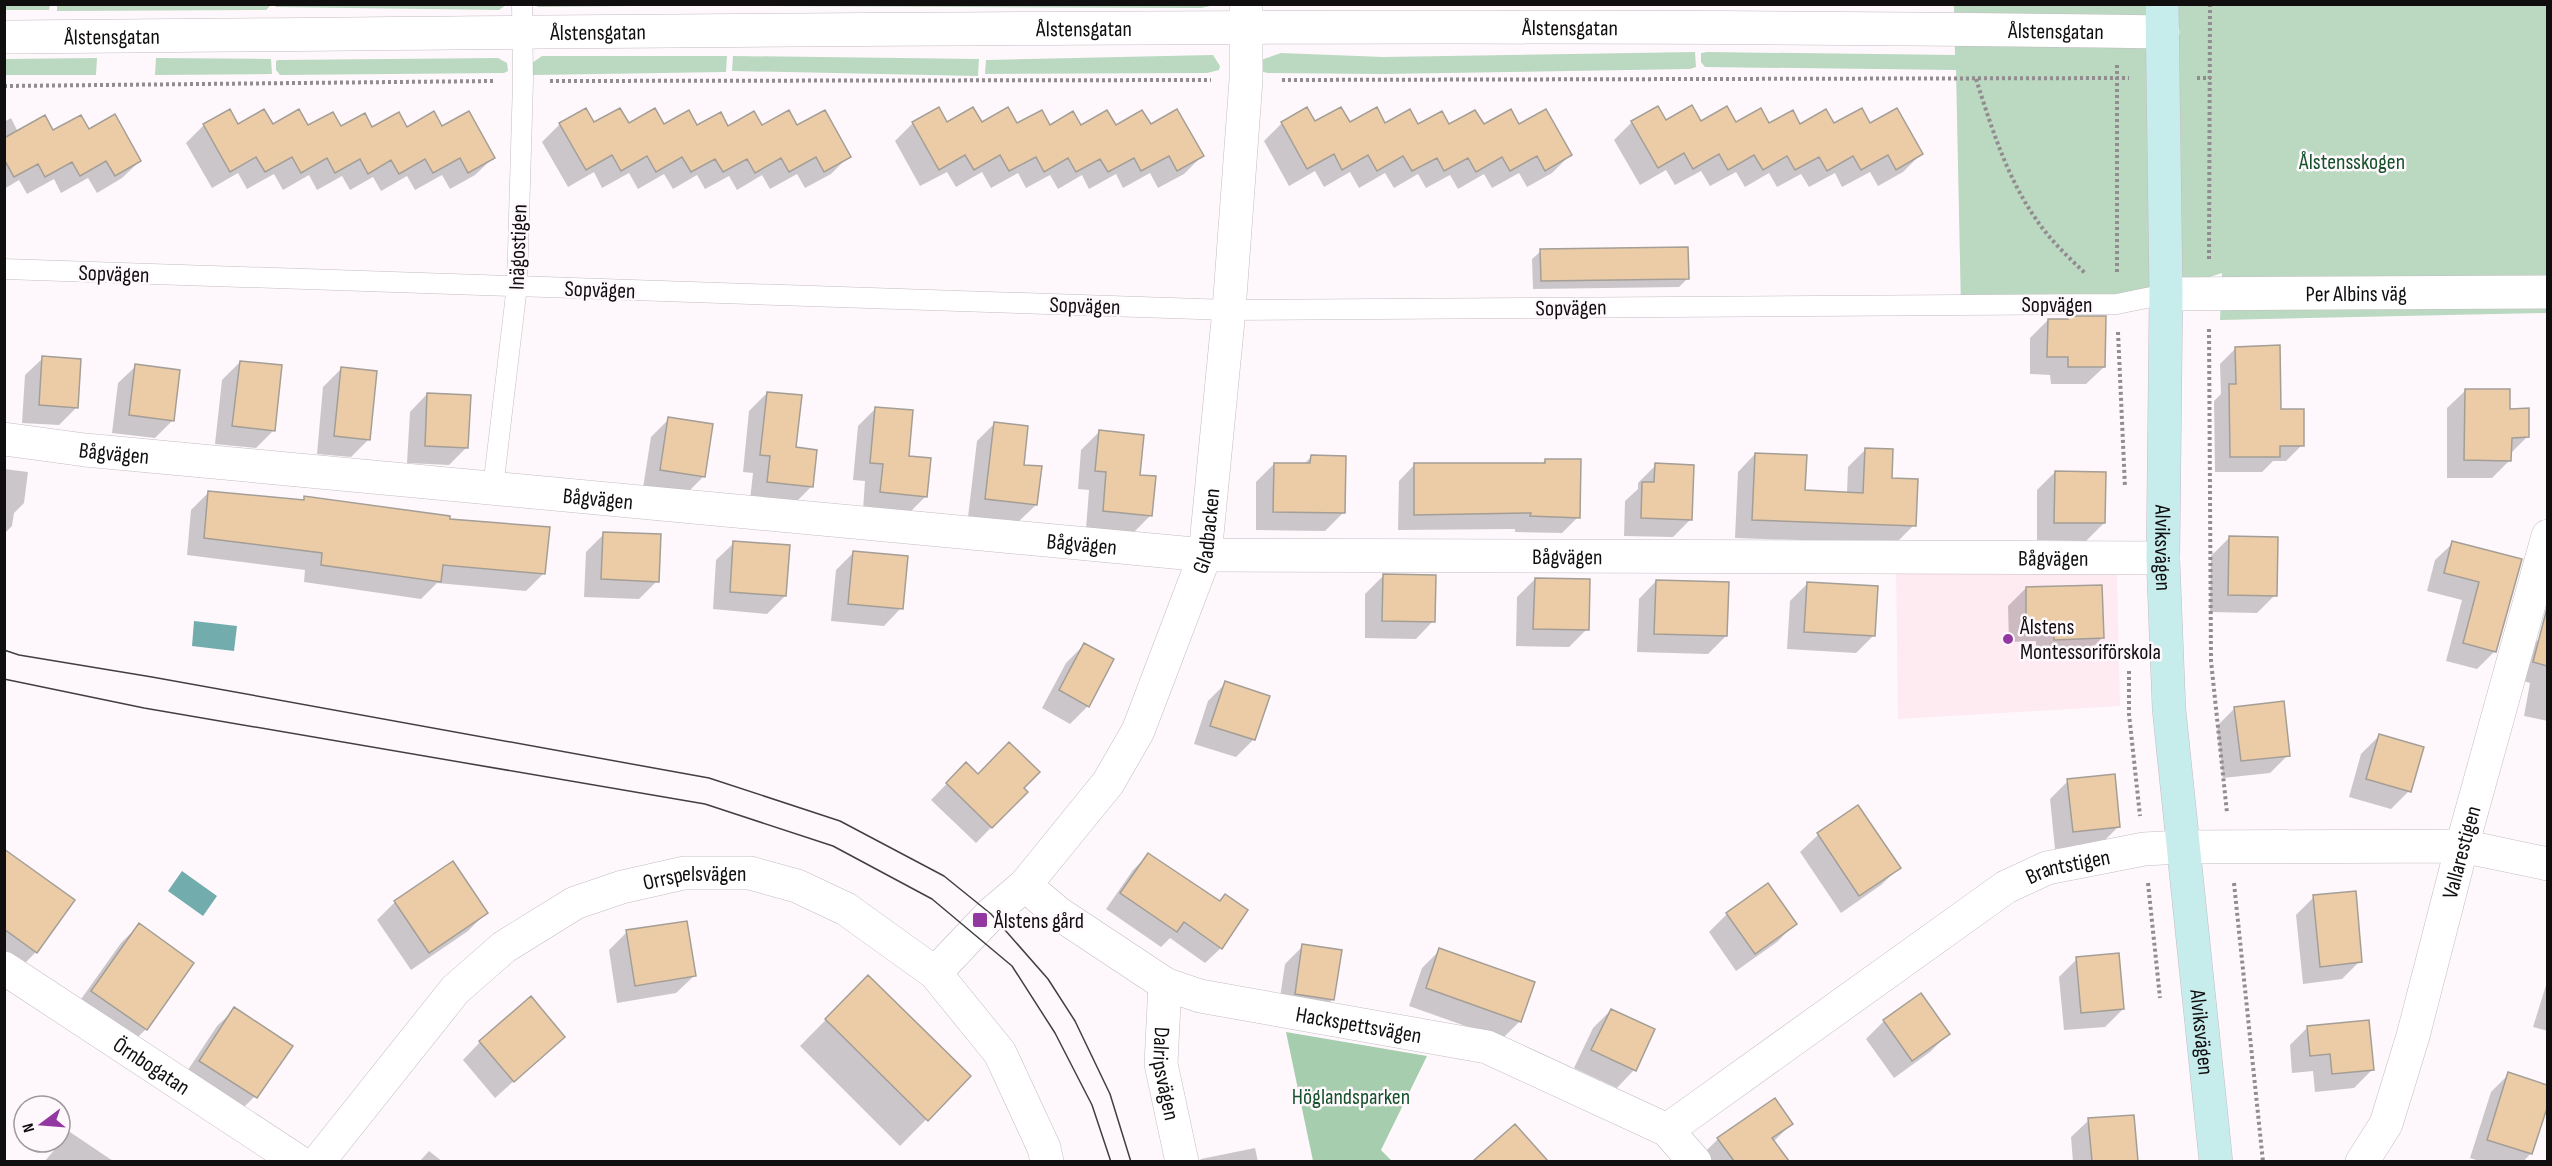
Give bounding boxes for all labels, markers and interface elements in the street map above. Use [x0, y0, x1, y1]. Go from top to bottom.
street label: Ålstensgatan [1521, 15, 1618, 42]
street label: Ålstensgatan [1035, 16, 1132, 43]
street label: Ålstensgatan [2007, 18, 2104, 46]
street label: Ålstensgatan [549, 19, 646, 47]
street label: Ålstensgatan [63, 24, 160, 51]
park label: Ålstensskogen [2298, 149, 2405, 176]
street label: Inägostigen [504, 204, 533, 290]
street label: Sopvägen [78, 260, 150, 289]
street label: Sopvägen [564, 276, 636, 305]
street label: Per Albins väg [2305, 281, 2407, 308]
street label: Sopvägen [1049, 292, 1121, 321]
street label: Sopvägen [2021, 292, 2093, 319]
street label: Sopvägen [1535, 294, 1607, 323]
street label: Bågvägen [77, 437, 150, 471]
street label: Bågvägen [562, 483, 634, 516]
street label: Gladbacken [1187, 487, 1226, 578]
street label: Alviksvägen [2148, 504, 2176, 592]
street label: Bågvägen [1045, 528, 1118, 562]
street label: Bågvägen [1532, 544, 1603, 571]
street label: Bågvägen [2018, 546, 2089, 573]
place label: Ålstens Montessoriförskola [2019, 614, 2161, 666]
marker: Ålstens Montessoriförskola [2001, 632, 2015, 646]
street label: Vallarestigen [2437, 803, 2487, 902]
street label: Brantstigen [2022, 844, 2112, 891]
street label: Orrspelsvägen [640, 861, 746, 897]
place label: Ålstens gård [993, 908, 1084, 935]
marker: Ålstens gård [971, 911, 989, 929]
street label: Alviksvägen [2183, 987, 2219, 1076]
street label: Hackspettsvägen [1294, 1001, 1424, 1050]
street label: Dalripsvägen [1146, 1026, 1185, 1123]
street label: Örnbogatan [108, 1032, 195, 1102]
park label: Höglandsparken [1292, 1084, 1410, 1111]
north arrow [12, 1094, 72, 1154]
text: N [19, 1121, 39, 1134]

